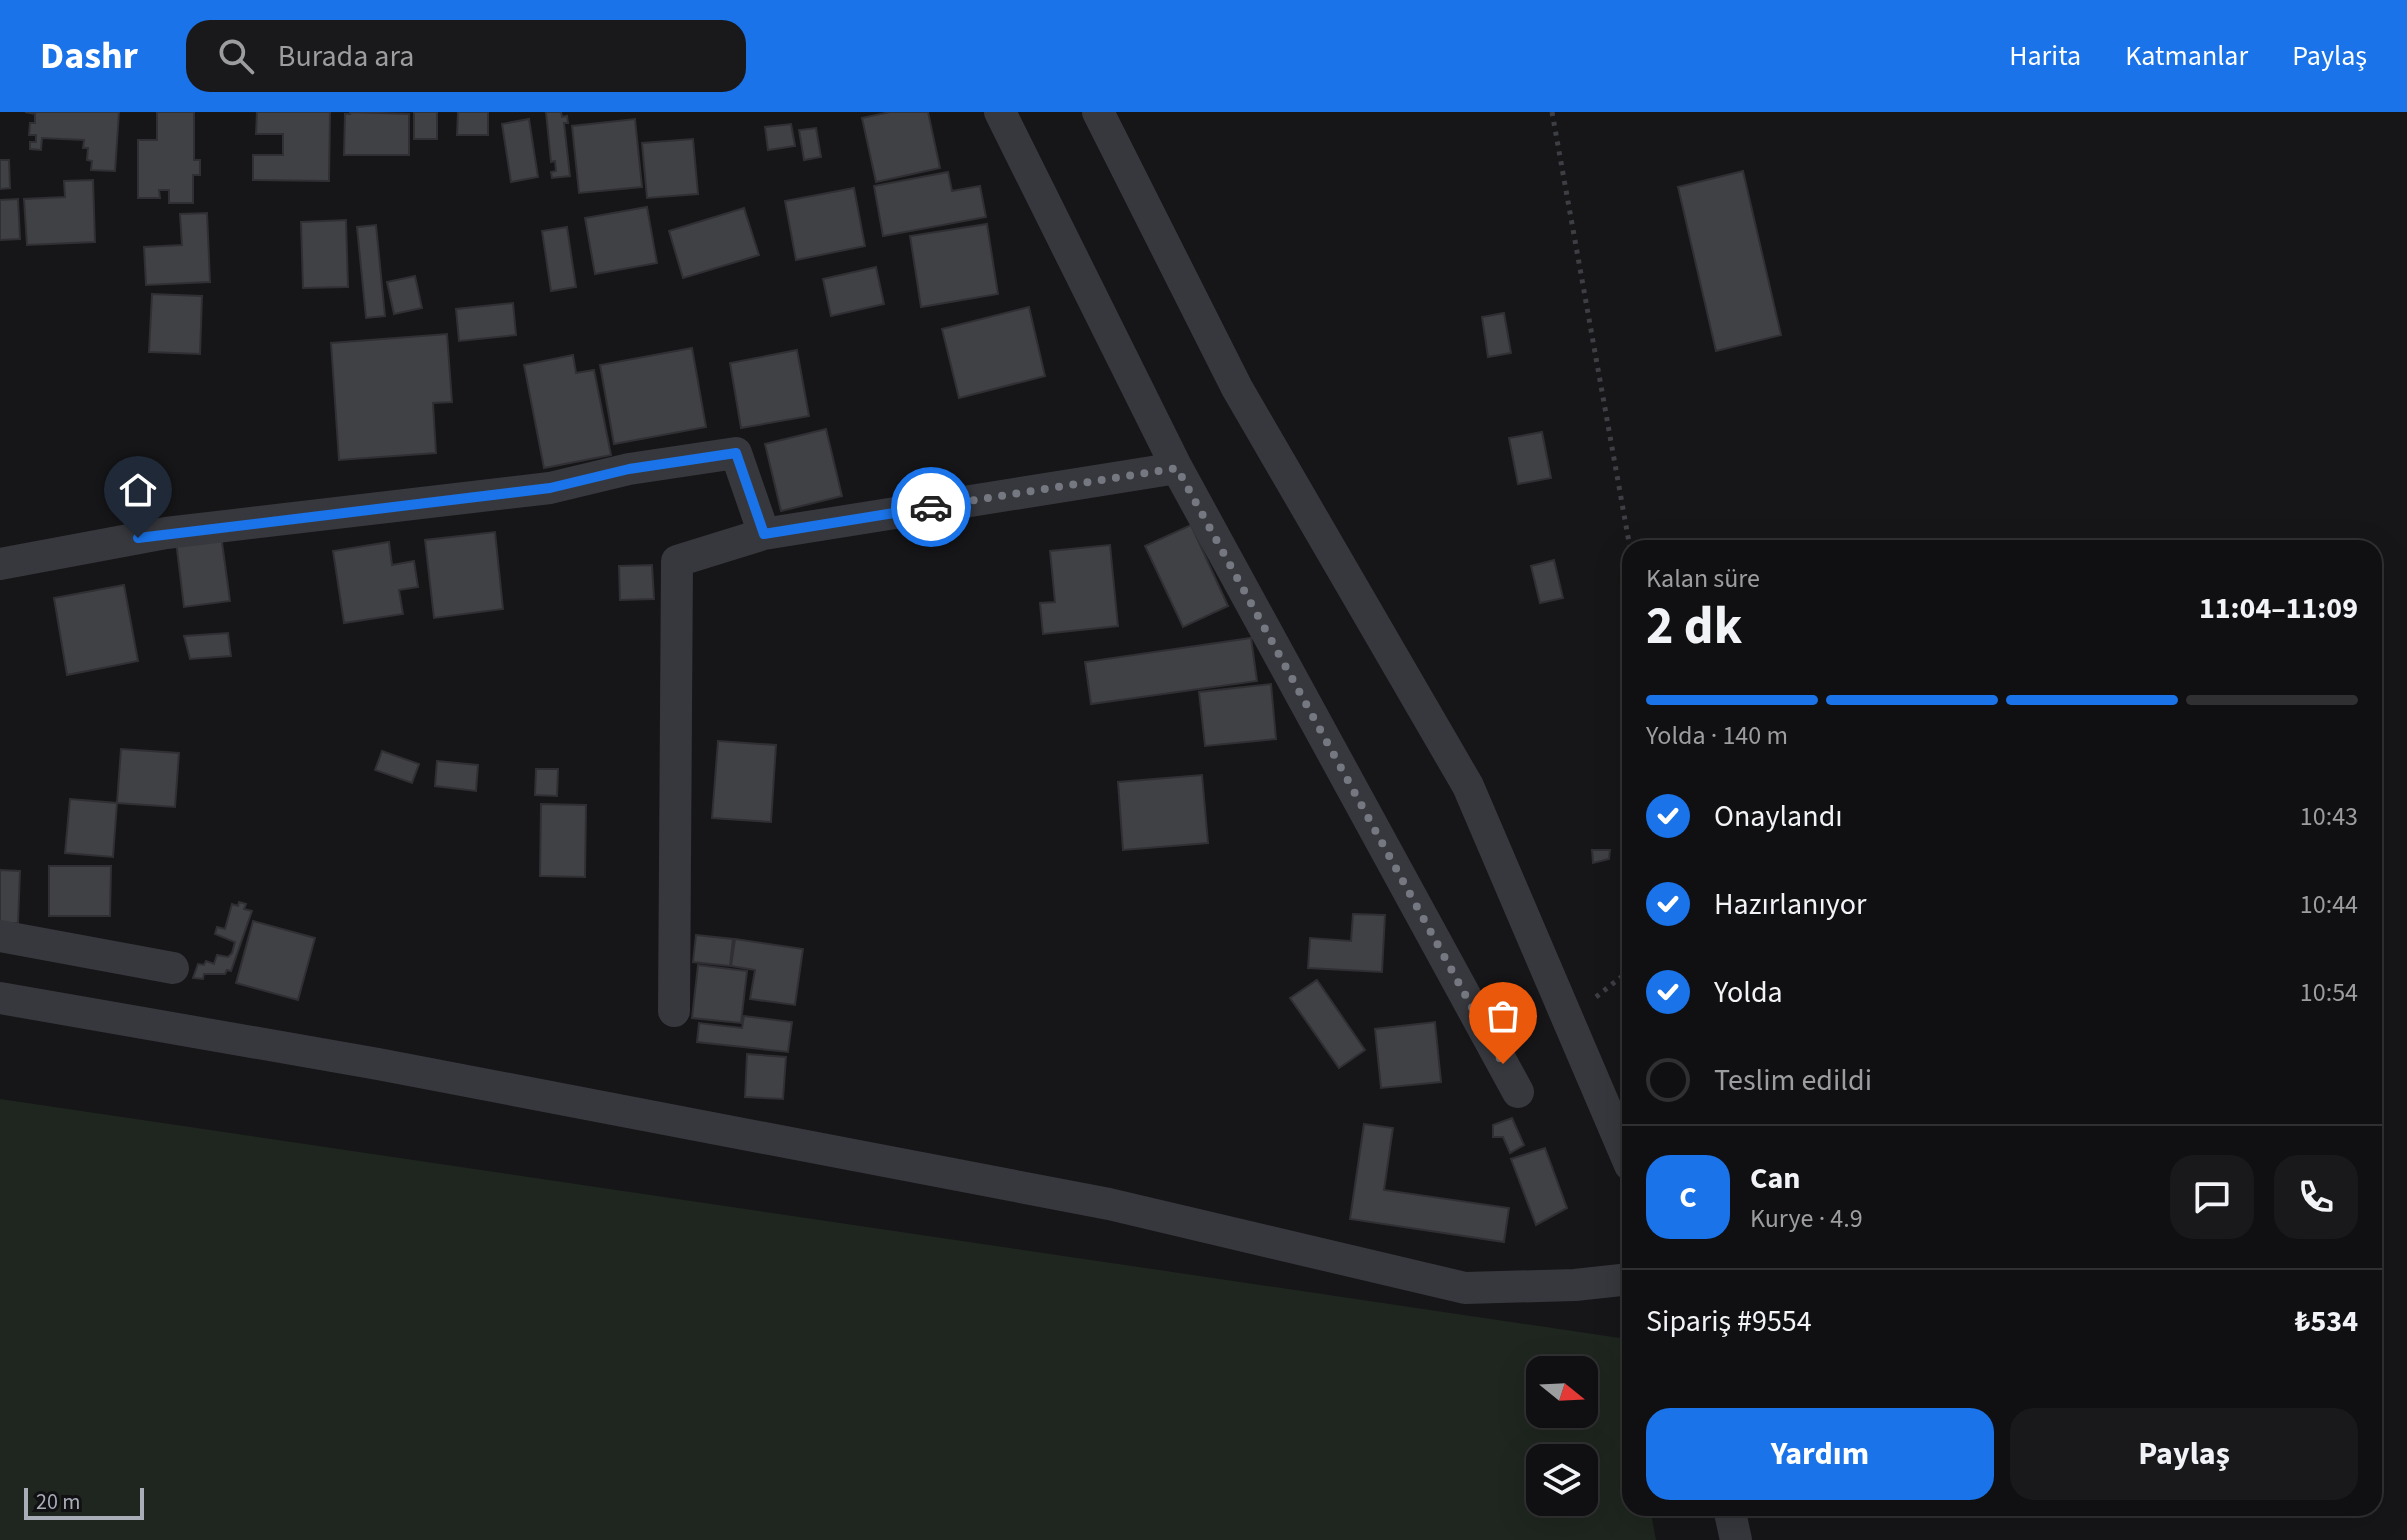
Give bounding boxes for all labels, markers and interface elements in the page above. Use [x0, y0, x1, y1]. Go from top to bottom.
search box [186, 20, 746, 92]
text: Dashr [40, 29, 138, 83]
icon: search [214, 34, 258, 78]
text: Burada ara [278, 35, 414, 78]
text: Harita [2009, 36, 2081, 76]
text: Katmanlar [2125, 36, 2248, 76]
text: Paylaş [2292, 36, 2367, 76]
pin [104, 456, 172, 538]
courier [891, 467, 971, 547]
icon: home [116, 468, 160, 512]
icon: car [909, 485, 953, 529]
text: Kalan süre [1646, 560, 1760, 597]
text: 11:04–11:09 [2199, 587, 2358, 630]
text: 2 dk [1646, 590, 1742, 664]
text: Yolda · 140 m [1646, 717, 1788, 754]
icon: check [1646, 794, 1690, 838]
text: Onaylandı [1714, 795, 1843, 838]
text: 10:43 [2300, 798, 2358, 835]
icon: check [1646, 882, 1690, 926]
text: Hazırlanıyor [1714, 883, 1866, 926]
text: 10:44 [2300, 886, 2358, 923]
icon: check [1646, 970, 1690, 1014]
text: Yolda [1714, 971, 1783, 1014]
text: 10:54 [2300, 974, 2358, 1011]
pin [1469, 982, 1537, 1064]
icon: bag [1481, 994, 1525, 1038]
text: Teslim edildi [1714, 1059, 1872, 1102]
button: chat [2170, 1155, 2254, 1239]
button: phone [2274, 1155, 2358, 1239]
text: Can [1750, 1157, 1800, 1200]
text: C [1679, 1176, 1697, 1219]
text: Kurye · 4.9 [1750, 1200, 1863, 1237]
text: Sipariş #9554 [1646, 1300, 1812, 1343]
text: ₺534 [2295, 1300, 2358, 1343]
north arrow [1526, 1356, 1598, 1428]
map controls [1526, 1356, 1598, 1516]
button: Yardım [1646, 1408, 1994, 1500]
button: Paylaş [2010, 1408, 2358, 1500]
button: layers [1526, 1444, 1598, 1516]
scale bar [24, 1484, 144, 1520]
text: 20 m [36, 1486, 81, 1518]

